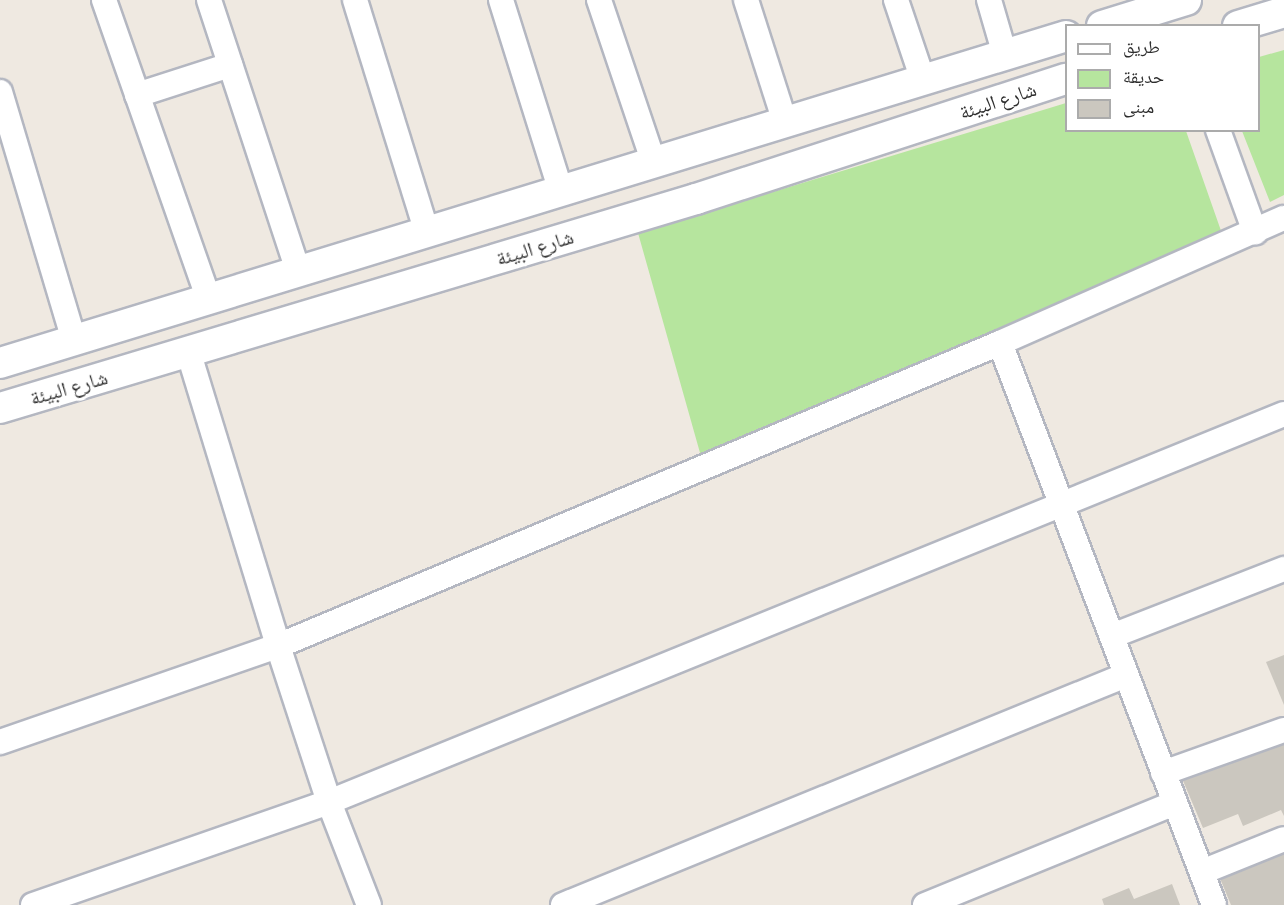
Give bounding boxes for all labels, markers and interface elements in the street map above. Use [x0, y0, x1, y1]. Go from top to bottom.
legend [1065, 24, 1260, 132]
text: طريق [1123, 36, 1160, 58]
text: حديقة [1123, 66, 1164, 88]
street label: شارع البيئة [957, 77, 1039, 125]
text: مبنى [1123, 96, 1154, 118]
street label: شارع البيئة [494, 225, 576, 271]
street label: شارع البيئة [28, 366, 110, 410]

